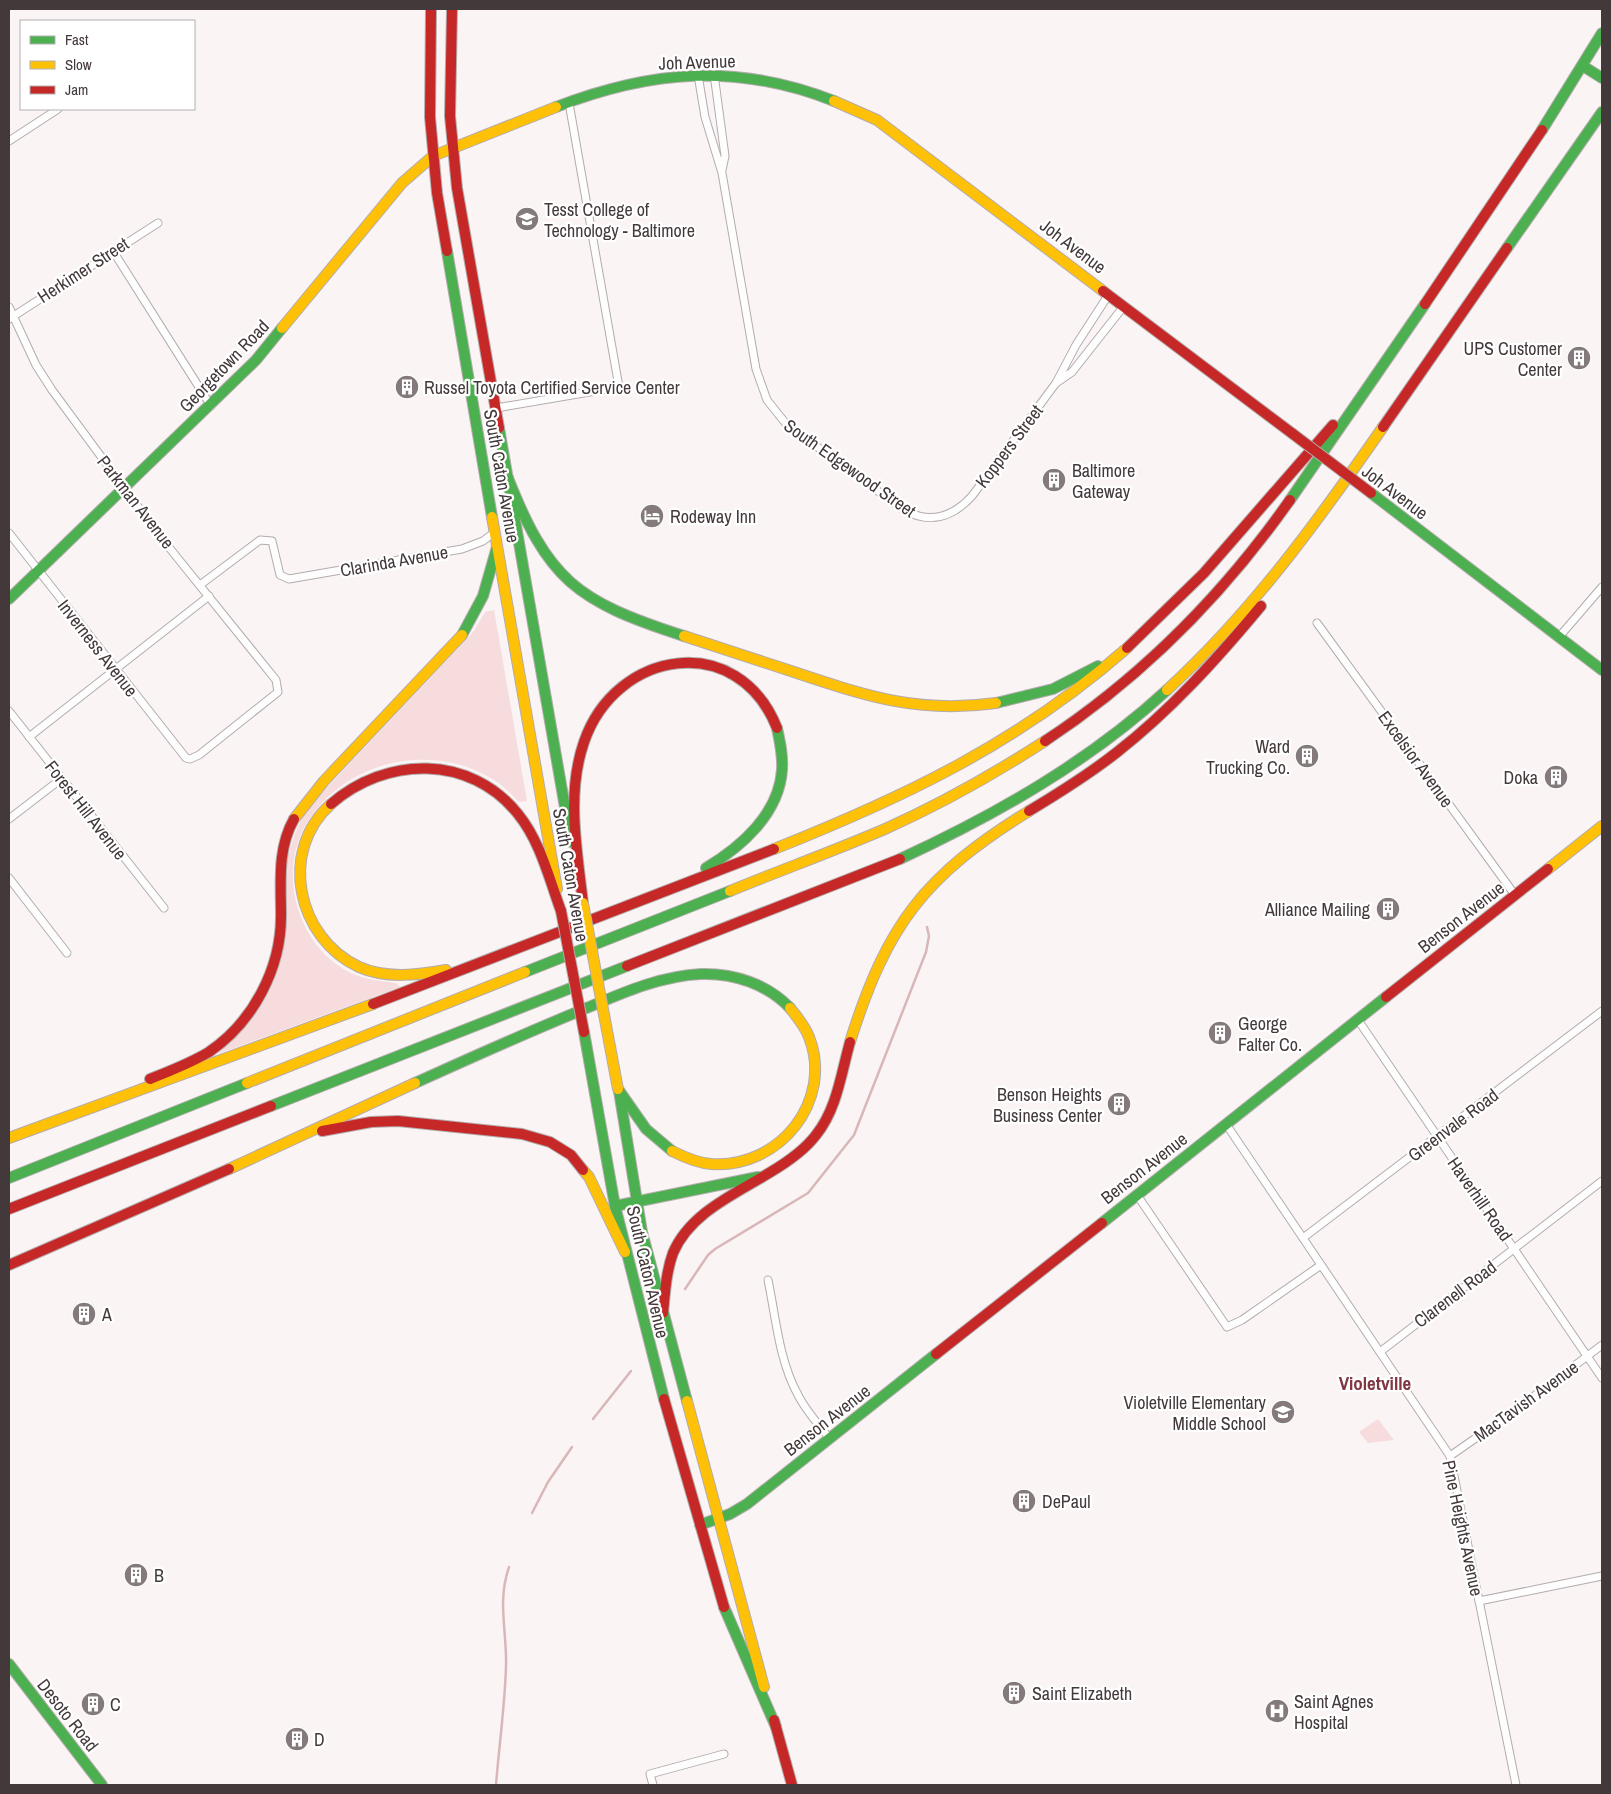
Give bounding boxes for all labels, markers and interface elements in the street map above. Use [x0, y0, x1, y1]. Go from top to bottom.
legend [20, 20, 195, 110]
text: Fast [65, 29, 89, 50]
street label: Joh Avenue [658, 48, 736, 76]
text: Slow [65, 54, 92, 75]
text: Jam [65, 79, 88, 100]
place label: Tesst College of Technology - Baltimore [544, 197, 695, 243]
school or university icon: Tesst College of Technology - Baltimore [514, 206, 540, 232]
street label: Joh Avenue [1035, 213, 1111, 279]
street label: Herkimer Street [33, 231, 133, 309]
street label: Georgetown Road [173, 314, 275, 418]
place label: UPS Customer Center [1464, 336, 1562, 382]
building icon: UPS Customer Center [1566, 345, 1592, 371]
building icon: Russel Toyota Certified Service Center [394, 374, 420, 400]
place label: Russel Toyota Certified Service Center [424, 375, 680, 400]
street label: Koppers Street [969, 399, 1049, 493]
street label: South Caton Avenue [478, 407, 526, 545]
street label: South Edgewood Street [779, 413, 921, 523]
street label: Parkman Avenue [92, 450, 180, 554]
place label: Baltimore Gateway [1072, 458, 1135, 504]
street label: Joh Avenue [1357, 459, 1433, 525]
building icon: Baltimore Gateway [1041, 467, 1067, 493]
hotel icon: Rodeway Inn [639, 503, 665, 529]
place label: Rodeway Inn [670, 504, 756, 529]
street label: Clarinda Avenue [338, 539, 450, 583]
street label: Inverness Avenue [52, 594, 144, 702]
street label: Excelsior Avenue [1372, 706, 1460, 812]
place label: Ward Trucking Co. [1206, 734, 1290, 780]
building icon: Ward Trucking Co. [1294, 743, 1320, 769]
street label: Forest Hill Avenue [39, 755, 133, 865]
building icon: Doka [1543, 764, 1569, 790]
place label: Doka [1504, 765, 1538, 790]
street label: South Caton Avenue [547, 806, 595, 944]
street label: Benson Avenue [1413, 875, 1509, 959]
building icon: Alliance Mailing [1375, 896, 1401, 922]
place label: Alliance Mailing [1264, 897, 1371, 922]
place label: George Falter Co. [1238, 1011, 1302, 1057]
building icon: George Falter Co. [1207, 1020, 1233, 1046]
place label: Benson Heights Business Center [993, 1082, 1102, 1128]
street label: Greenvale Road [1403, 1083, 1503, 1167]
building icon: Benson Heights Business Center [1106, 1091, 1132, 1117]
street label: Benson Avenue [1096, 1126, 1192, 1210]
street label: Haverhill Road [1442, 1152, 1518, 1246]
street label: South Caton Avenue [621, 1203, 675, 1341]
street label: Clarenell Road [1408, 1255, 1502, 1333]
building icon: A [71, 1301, 97, 1327]
place label: A [101, 1302, 112, 1327]
street label: MacTavish Avenue [1469, 1354, 1583, 1448]
district label: Violetville [1339, 1370, 1412, 1396]
street label: Benson Avenue [779, 1378, 875, 1462]
place label: Violetville Elementary Middle School [1124, 1390, 1267, 1436]
school or university icon: Violetville Elementary Middle School [1270, 1399, 1296, 1425]
street label: Pine Heights Avenue [1436, 1458, 1490, 1598]
building icon: DePaul [1011, 1488, 1037, 1514]
place label: DePaul [1042, 1489, 1090, 1514]
building icon: B [123, 1562, 149, 1588]
place label: B [154, 1563, 164, 1588]
street label: Desoto Road [32, 1673, 104, 1757]
building icon: Saint Elizabeth [1001, 1680, 1027, 1706]
place label: Saint Elizabeth [1032, 1681, 1132, 1706]
place label: Saint Agnes Hospital [1294, 1689, 1374, 1735]
building icon: C [80, 1691, 106, 1717]
place label: C [110, 1692, 121, 1717]
hospital icon: Saint Agnes Hospital [1264, 1698, 1290, 1724]
building icon: D [284, 1726, 310, 1752]
place label: D [314, 1727, 325, 1752]

